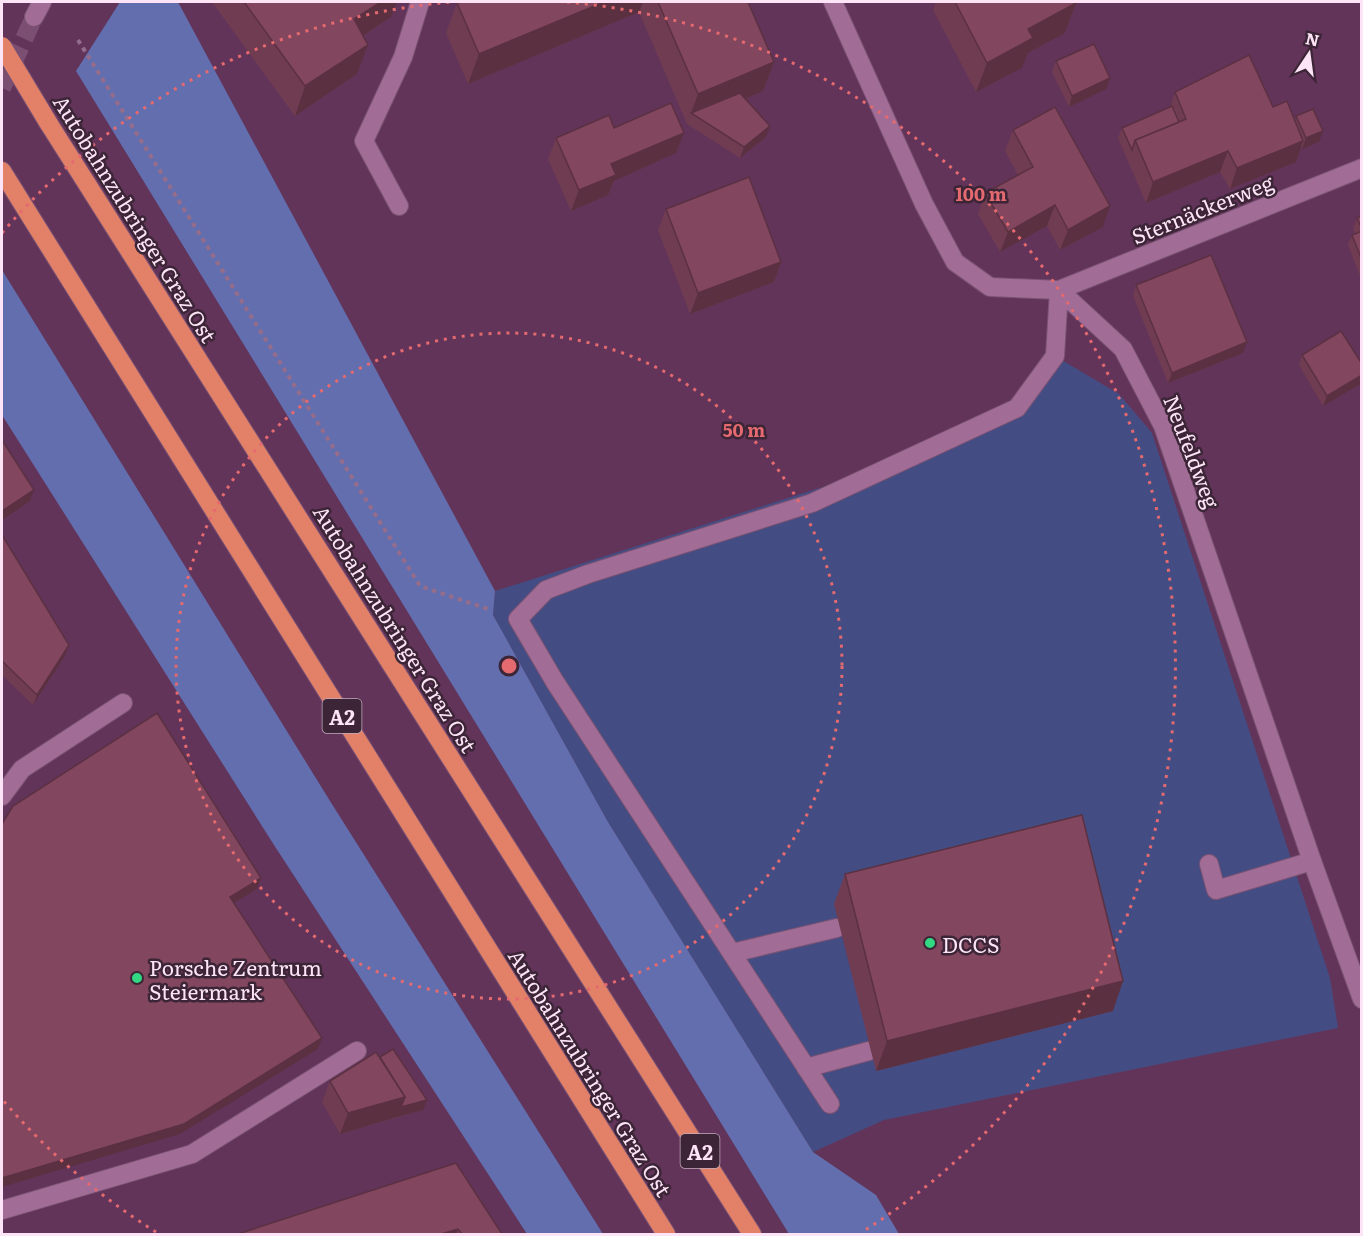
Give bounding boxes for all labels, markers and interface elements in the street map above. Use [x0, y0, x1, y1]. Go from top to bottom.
north arrow [1279, 24, 1339, 84]
text: N [1303, 25, 1322, 52]
street label: Autobahnzubringer Graz Ost [47, 88, 225, 348]
street label: Sternäckerweg [1126, 165, 1278, 251]
text: 100 m [955, 180, 1007, 207]
street label: Neufeldweg [1157, 390, 1229, 512]
text: 50 m [723, 416, 765, 443]
street label: Autobahnzubringer Graz Ost [307, 498, 485, 758]
centre of rings [499, 656, 519, 676]
road number: A2 [322, 699, 362, 733]
place label: DCCS [942, 928, 1000, 959]
marker: DCCS [923, 936, 937, 950]
street label: Autobahnzubringer Graz Ost [502, 942, 680, 1202]
place label: Porsche Zentrum Steiermark [149, 951, 322, 1006]
marker: Porsche Zentrum Steiermark [130, 971, 144, 985]
road number: A2 [680, 1134, 720, 1168]

